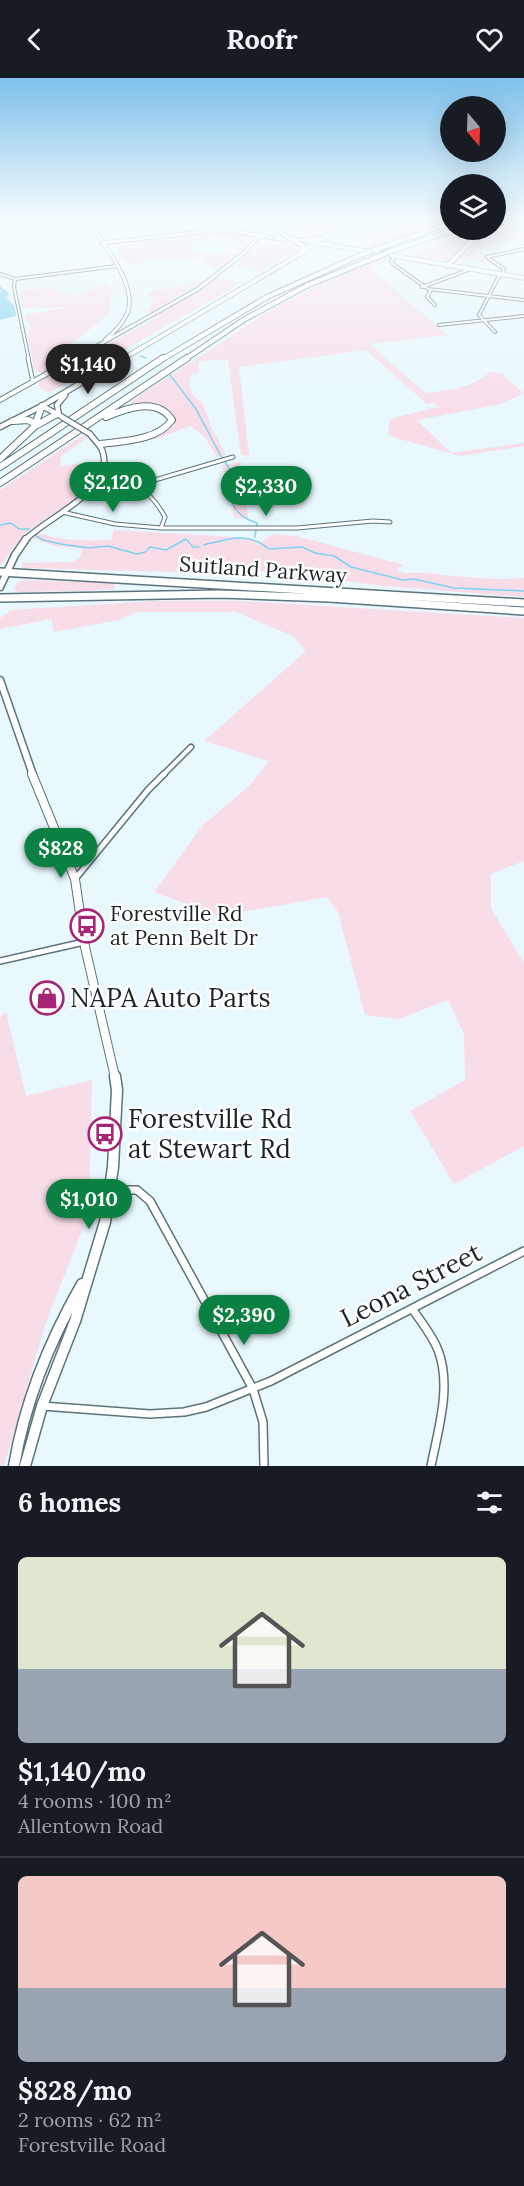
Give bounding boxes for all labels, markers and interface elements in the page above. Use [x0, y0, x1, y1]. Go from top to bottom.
text: Roofr [226, 22, 298, 56]
icon: back [18, 23, 51, 56]
icon: heart [473, 23, 506, 56]
north arrow [440, 96, 506, 162]
map controls [440, 96, 506, 240]
button: layers [440, 174, 506, 240]
pin: $1,140 [39, 344, 137, 395]
text: $1,140 [60, 351, 116, 376]
pin: $2,120 [64, 462, 162, 513]
pin: $2,330 [217, 466, 315, 517]
text: $2,120 [84, 469, 142, 494]
text: $2,330 [235, 473, 297, 498]
street label: Suitland Parkway [178, 550, 348, 589]
pin: $828 [25, 828, 97, 879]
text: $828 [38, 835, 84, 860]
place label: Forestville Rd at Penn Belt Dr [110, 900, 258, 951]
bus stop icon: Forestville Rd at Penn Belt Dr [69, 908, 105, 944]
shop icon: NAPA Auto Parts [29, 980, 65, 1016]
place label: NAPA Auto Parts [70, 981, 271, 1014]
place label: Forestville Rd at Stewart Rd [128, 1102, 292, 1165]
bus stop icon: Forestville Rd at Stewart Rd [87, 1116, 123, 1152]
pin: $1,010 [40, 1179, 138, 1230]
text: $1,010 [60, 1186, 118, 1211]
street label: Leona Street [335, 1235, 487, 1334]
pin: $2,390 [195, 1295, 293, 1346]
text: $2,390 [213, 1302, 275, 1327]
text: 6 homes [18, 1486, 121, 1519]
icon: filters [473, 1486, 506, 1519]
icon: home [208, 1596, 316, 1704]
text: $1,140/mo [18, 1755, 146, 1788]
text: 4 rooms · 100 m² [18, 1788, 172, 1813]
text: Allentown Road [18, 1813, 163, 1838]
icon: home [208, 1915, 316, 2023]
text: $828/mo [18, 2074, 132, 2107]
text: 2 rooms · 62 m² [18, 2107, 162, 2132]
text: Forestville Road [18, 2132, 166, 2157]

